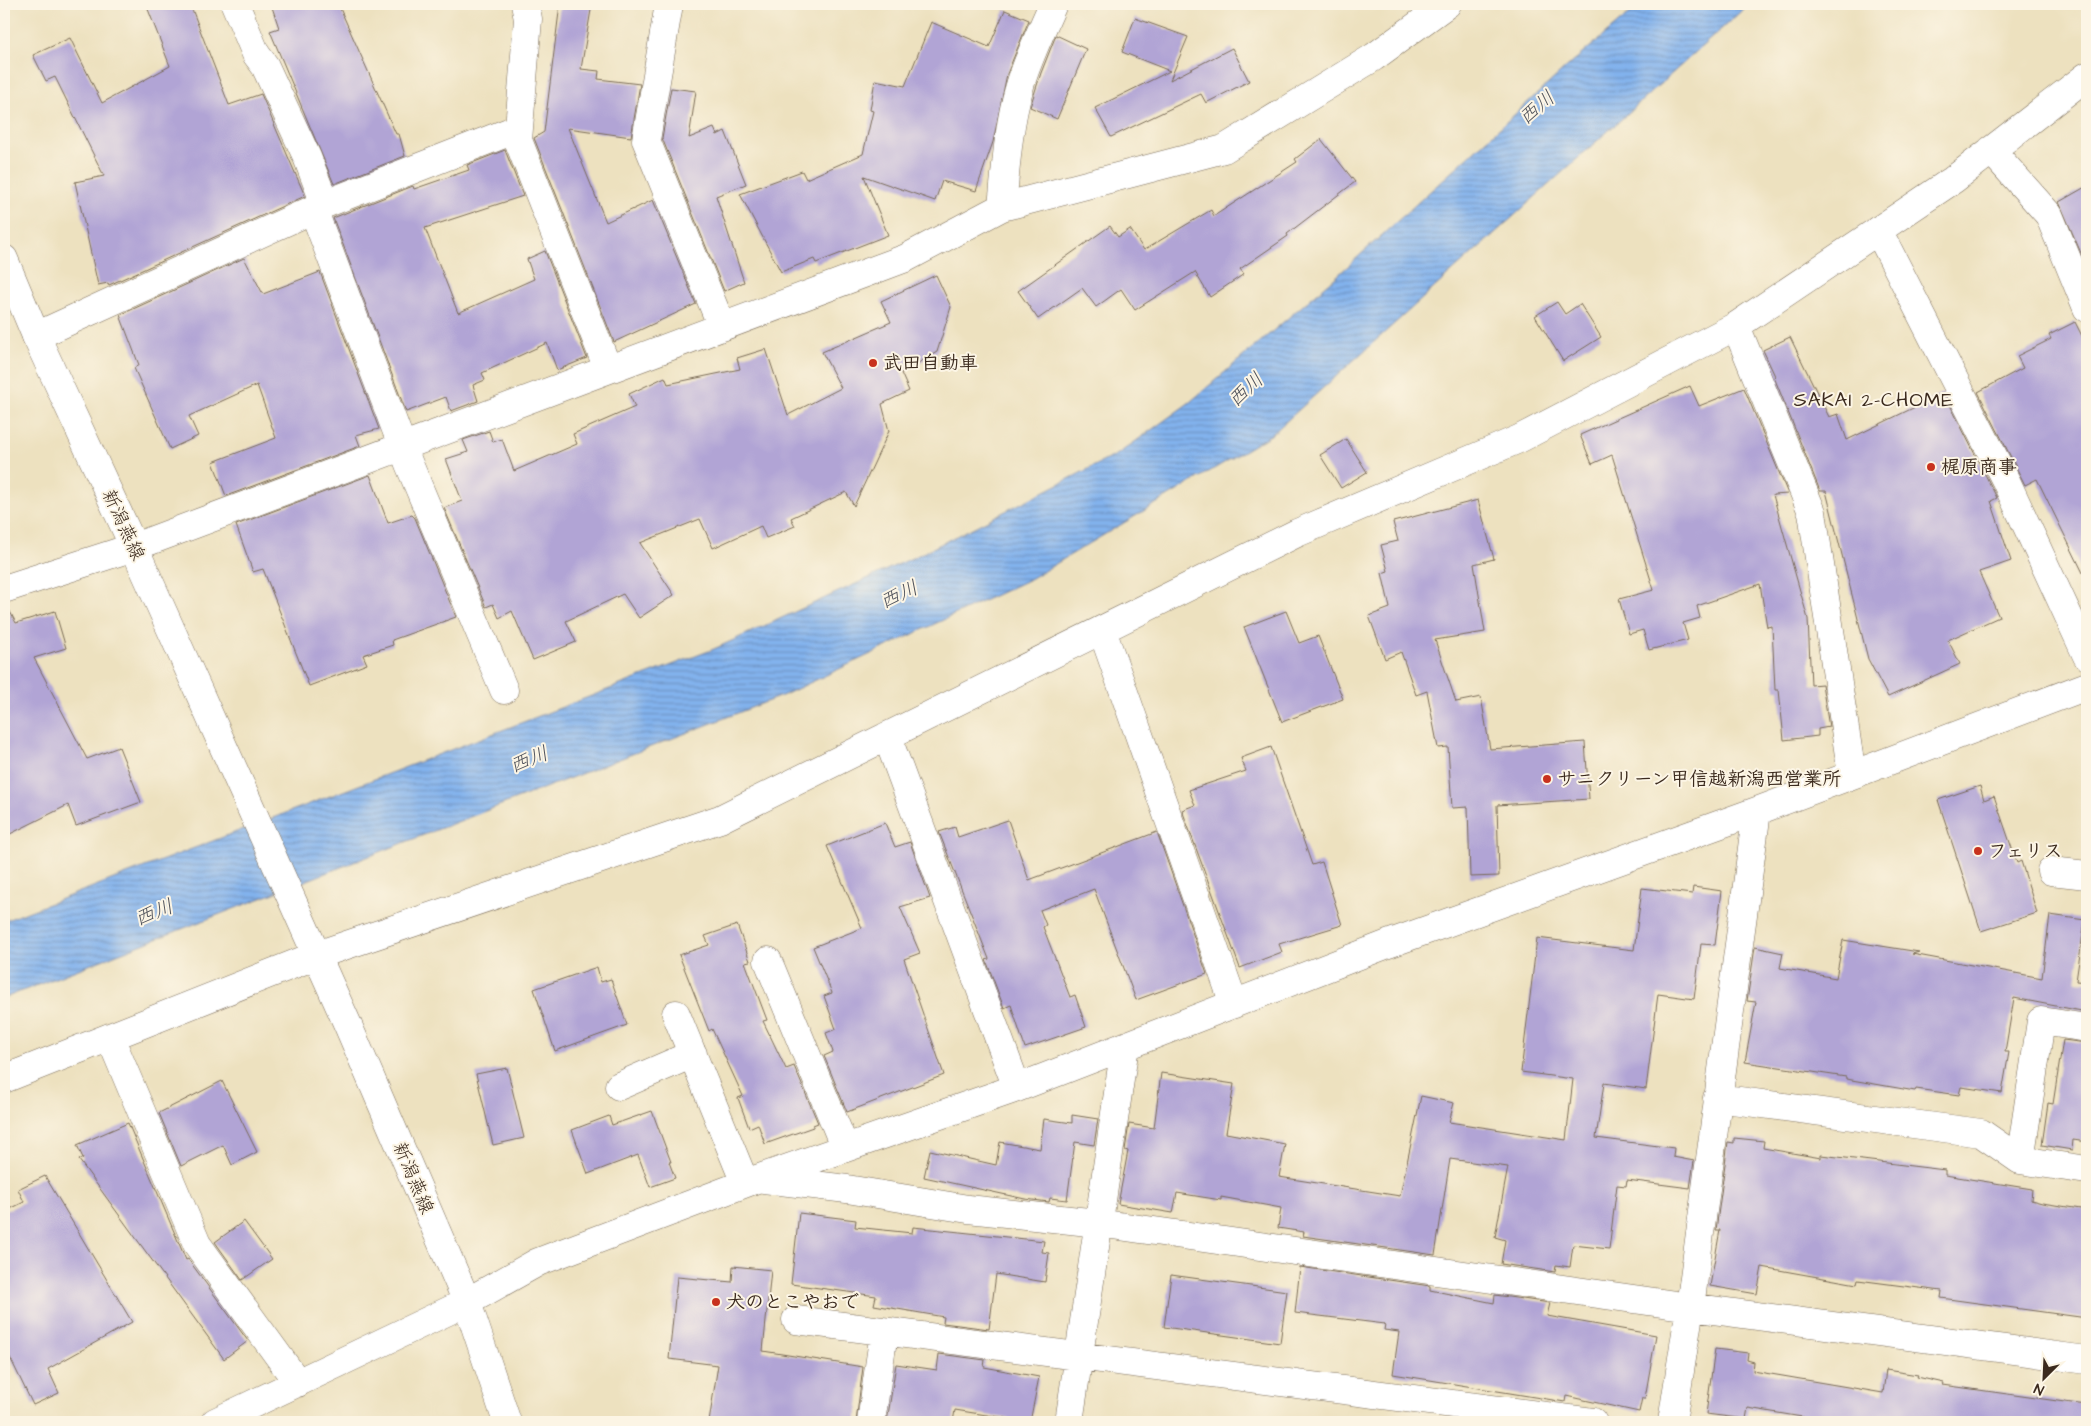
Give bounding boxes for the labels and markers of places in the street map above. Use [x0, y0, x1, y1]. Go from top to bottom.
place label: 武田自動車 [883, 350, 978, 377]
marker: 武田自動車 [867, 357, 879, 369]
place label: 梶原商事 [1941, 454, 2017, 481]
marker: 梶原商事 [1925, 461, 1937, 473]
place label: サニクリーン甲信越新潟西営業所 [1557, 766, 1841, 793]
marker: サニクリーン甲信越新潟西営業所 [1541, 773, 1553, 785]
place label: フェリス [1988, 838, 2062, 865]
marker: フェリス [1972, 845, 1984, 857]
place label: 犬のとこやおで [726, 1289, 859, 1316]
marker: 犬のとこやおで [710, 1296, 722, 1308]

